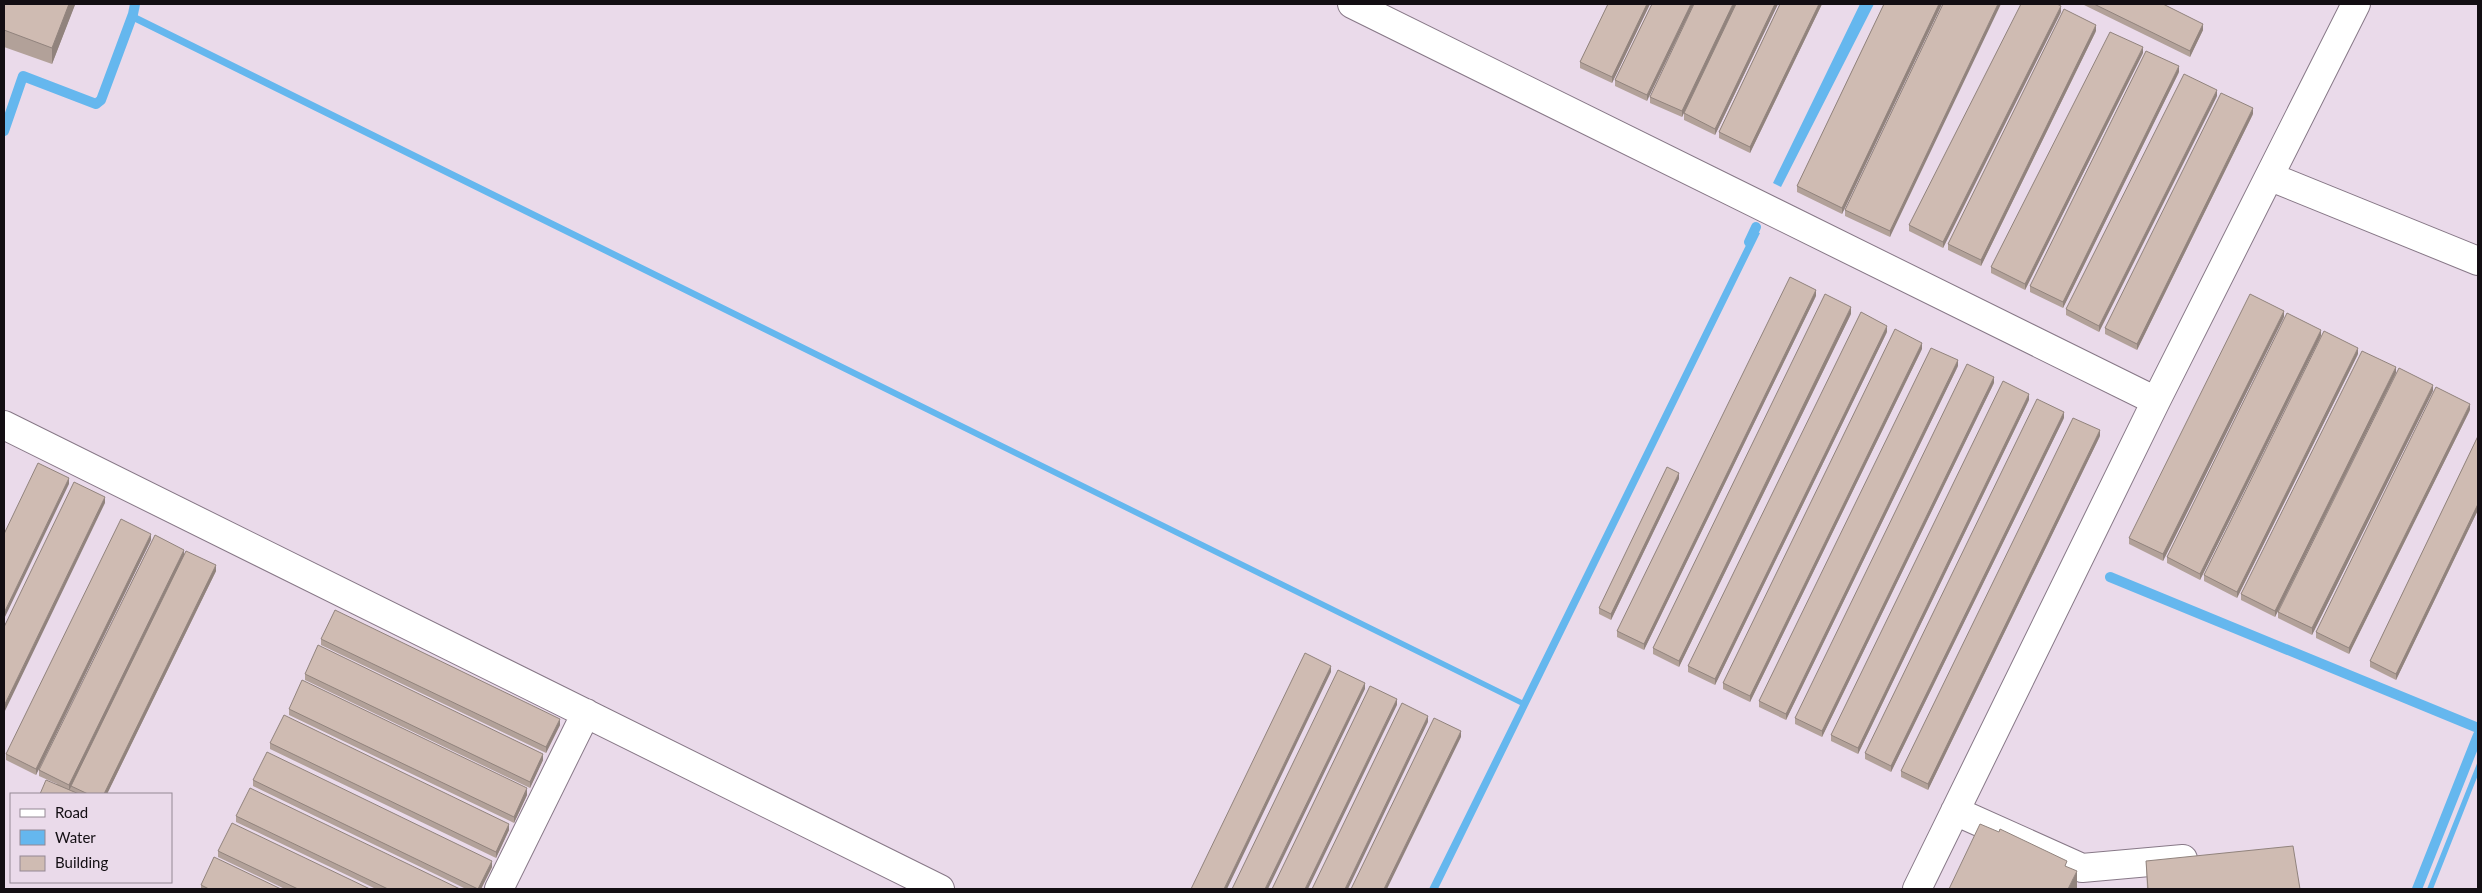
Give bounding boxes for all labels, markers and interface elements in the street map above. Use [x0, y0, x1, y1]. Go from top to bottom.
legend [10, 793, 172, 883]
text: Road [55, 803, 88, 821]
text: Water [55, 828, 96, 846]
text: Building [55, 853, 108, 871]

